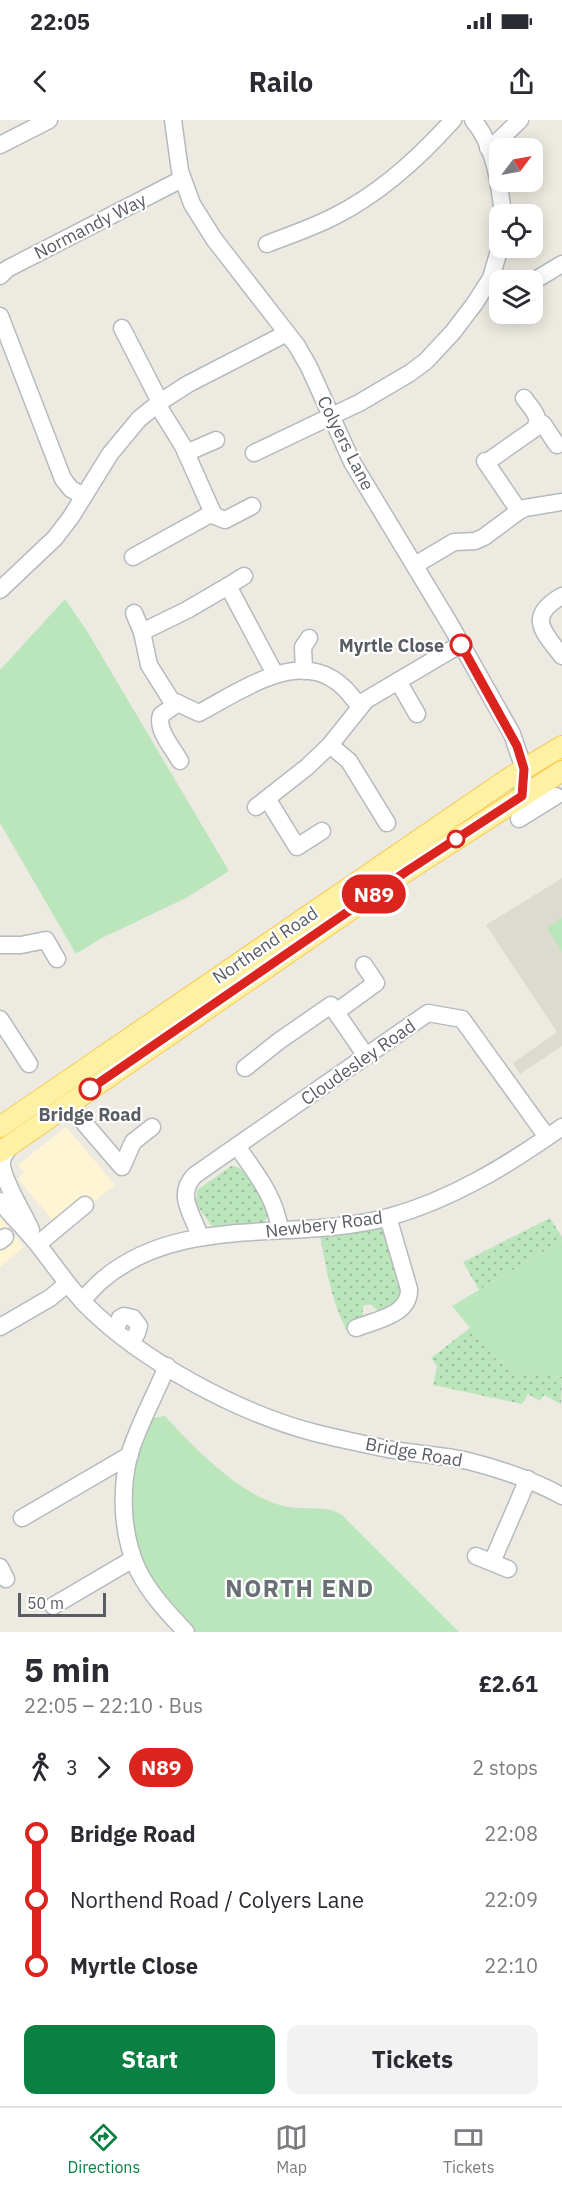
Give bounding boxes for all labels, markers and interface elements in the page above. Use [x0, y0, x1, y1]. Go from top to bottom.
text: 22:05 [30, 7, 90, 36]
text: Railo [249, 64, 313, 99]
icon: back [24, 65, 57, 98]
icon: share [505, 65, 538, 98]
north arrow [489, 138, 543, 192]
map controls [489, 138, 543, 324]
street label: Normandy Way [30, 188, 150, 264]
button: locate [489, 204, 543, 258]
button: layers [489, 270, 543, 324]
street label: Colyers Lane [312, 392, 380, 494]
place label: Myrtle Close [339, 634, 444, 657]
marker: Myrtle Close [450, 634, 472, 656]
unlabelled marker [447, 830, 465, 848]
line badge: N89 [340, 874, 409, 914]
text: N89 [354, 880, 394, 908]
street label: Northend Road [208, 901, 322, 989]
street label: Cloudesley Road [296, 1014, 420, 1110]
marker: Bridge Road [79, 1078, 101, 1100]
place label: Bridge Road [39, 1103, 141, 1126]
street label: Newbery Road [264, 1205, 384, 1243]
street label: Bridge Road [364, 1432, 464, 1472]
district label: NORTH END [225, 1572, 375, 1604]
scale bar [18, 1590, 106, 1618]
text: 50 m [27, 1593, 64, 1613]
text: 5 min [24, 1648, 110, 1691]
text: £2.61 [479, 1669, 538, 1698]
text: 22:05 – 22:10 · Bus [24, 1692, 203, 1719]
icon: walk [24, 1751, 57, 1784]
icon: forward [87, 1751, 120, 1784]
text: N89 [141, 1753, 181, 1781]
text: 3 [66, 1754, 78, 1781]
text: 2 stops [472, 1754, 538, 1781]
text: Bridge Road [70, 1819, 196, 1848]
text: 22:08 [484, 1820, 538, 1847]
text: Northend Road / Colyers Lane [70, 1885, 364, 1914]
text: 22:09 [484, 1886, 538, 1913]
text: Myrtle Close [70, 1951, 198, 1980]
text: 22:10 [484, 1952, 538, 1979]
button: Start [24, 2025, 275, 2094]
button: Tickets [287, 2025, 538, 2094]
tab: Directions [67, 2121, 140, 2177]
tab: Map [275, 2121, 308, 2177]
tab: Tickets [443, 2121, 495, 2177]

